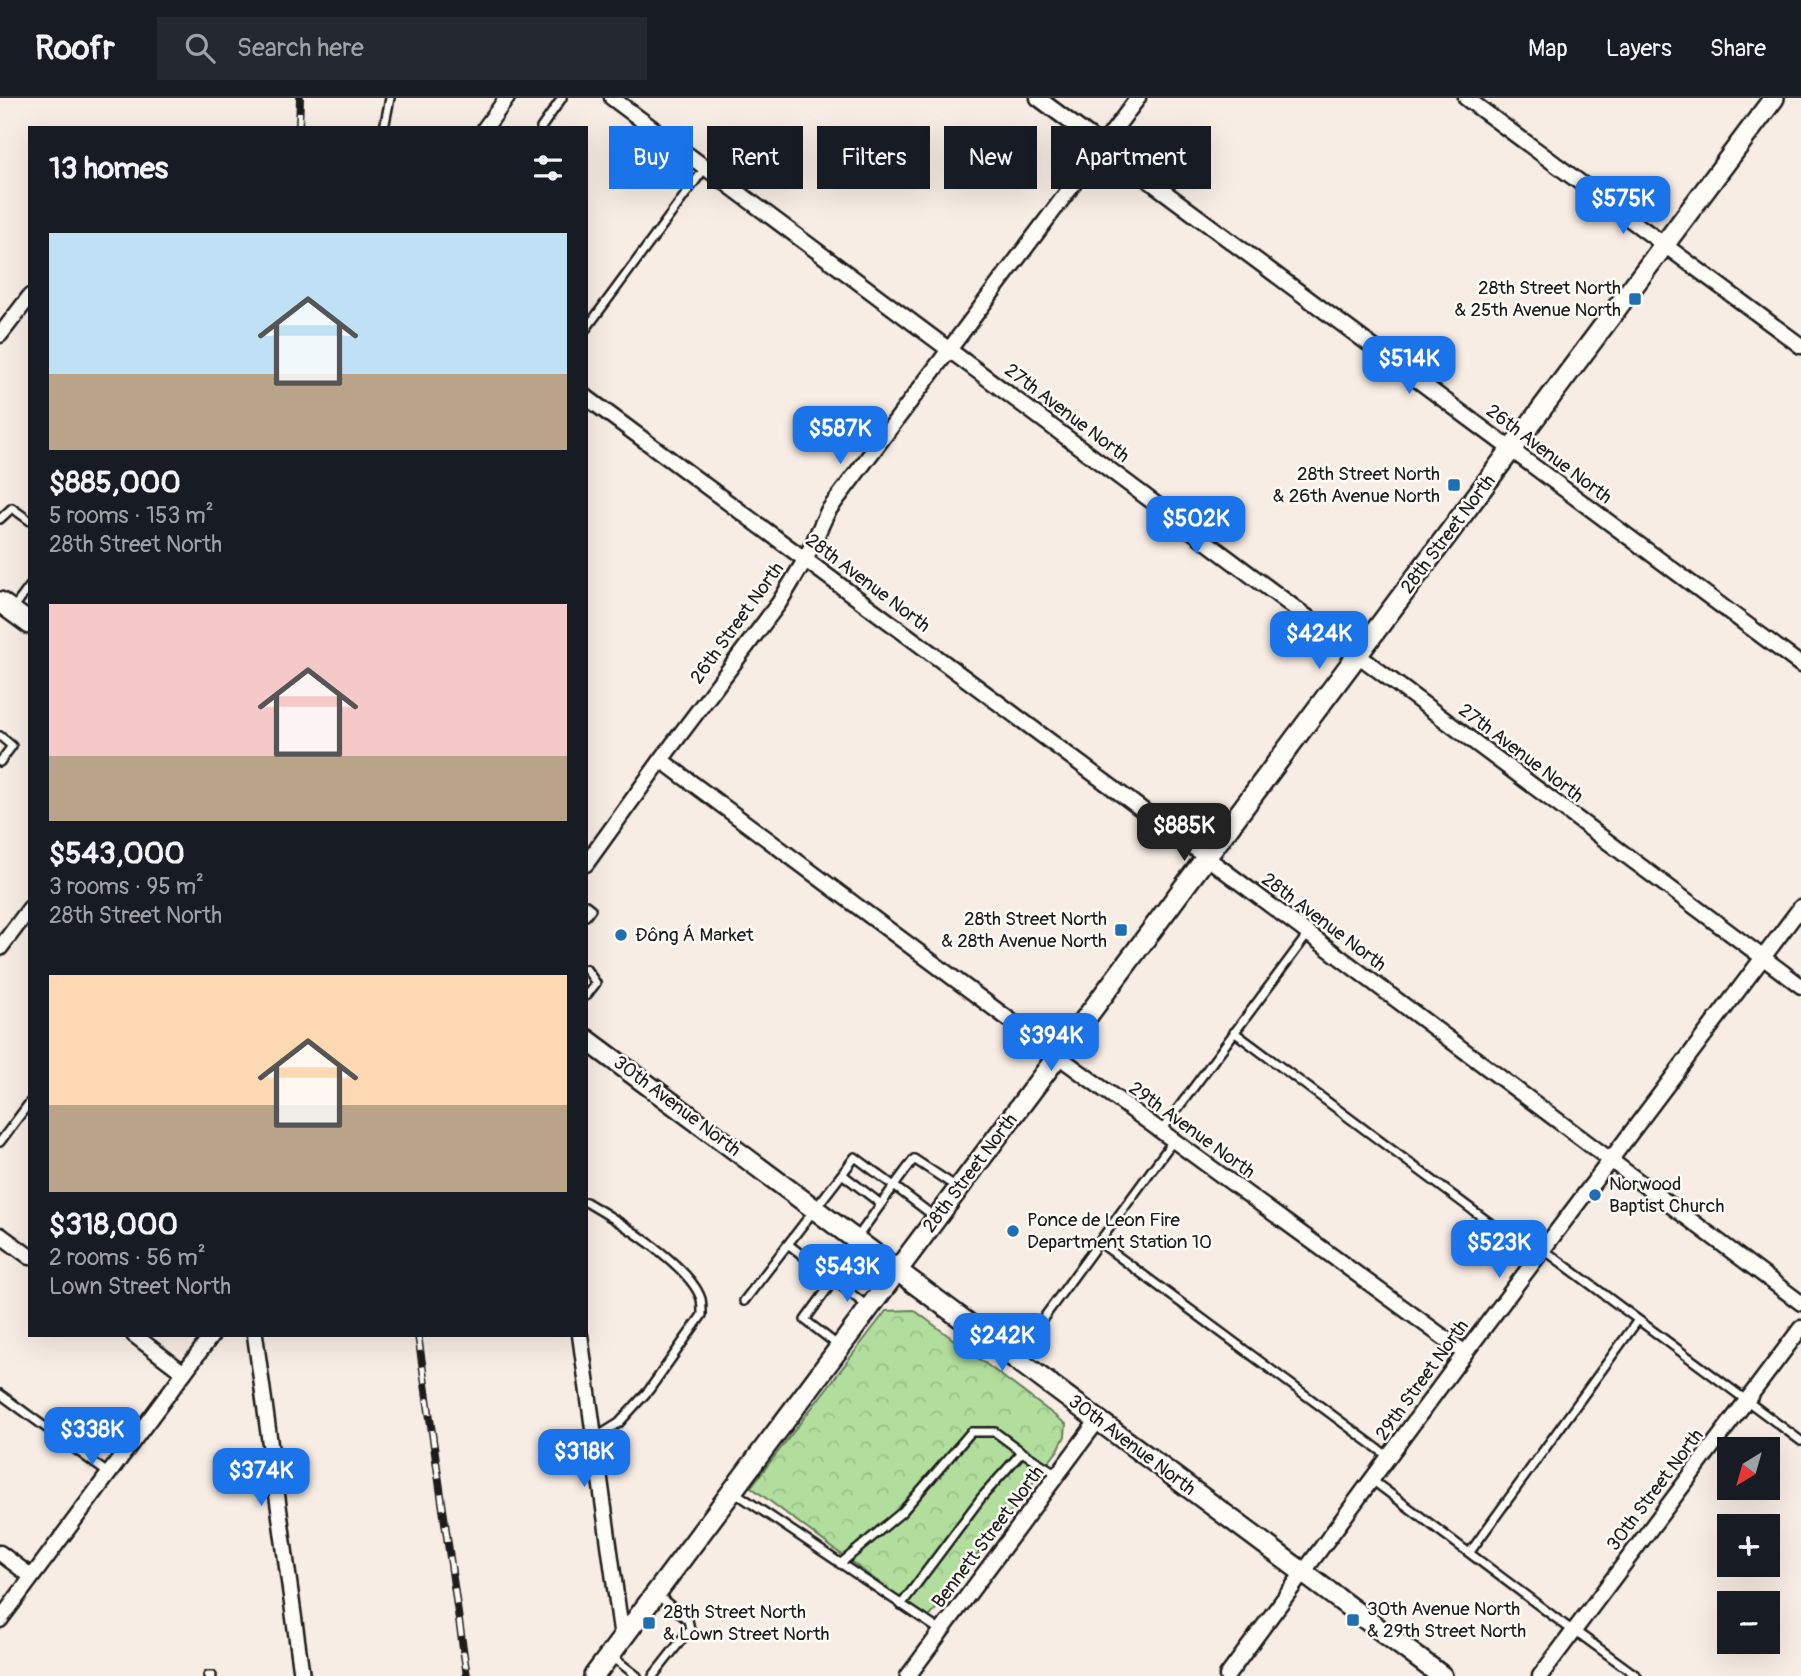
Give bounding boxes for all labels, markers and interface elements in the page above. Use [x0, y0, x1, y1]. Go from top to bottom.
search box [157, 17, 647, 80]
text: Roofr [35, 28, 115, 69]
icon: search [181, 29, 219, 67]
text: Search here [237, 32, 364, 64]
text: Map [1528, 34, 1568, 63]
text: Layers [1606, 34, 1672, 63]
text: Share [1710, 34, 1766, 63]
chip: Buy [609, 126, 693, 189]
chip: Rent [707, 126, 803, 189]
chip: Filters [817, 126, 930, 189]
chip: New [944, 126, 1037, 189]
chip: Apartment [1051, 126, 1211, 189]
icon: filters [529, 149, 567, 187]
text: 13 homes [49, 150, 168, 187]
pin: $575K [1574, 176, 1672, 236]
text: $575K [1591, 184, 1655, 213]
place label: 28th Street North & 25th Avenue North [1454, 276, 1621, 322]
icon: home [245, 278, 371, 404]
marker: 28th Street North & 25th Avenue North [1627, 291, 1643, 307]
pin: $514K [1360, 336, 1458, 396]
text: $514K [1378, 344, 1440, 373]
street label: 27th Avenue North [1000, 358, 1134, 468]
street label: 26th Avenue North [1481, 399, 1617, 509]
pin: $587K [791, 406, 889, 466]
text: $587K [809, 414, 871, 443]
place label: 28th Street North & 26th Avenue North [1273, 462, 1440, 508]
text: $885,000 [49, 464, 181, 501]
street label: 28th Street North [1395, 470, 1501, 598]
marker: 28th Street North & 26th Avenue North [1446, 477, 1462, 493]
pin: $502K [1147, 496, 1245, 556]
text: 5 rooms · 153 m² [49, 501, 214, 530]
text: $502K [1162, 504, 1230, 533]
street label: 28th Avenue North [801, 528, 935, 638]
text: 28th Street North [49, 530, 222, 559]
street label: 26th Street North [685, 557, 789, 688]
pin: $424K [1270, 612, 1368, 671]
text: $424K [1286, 619, 1352, 648]
icon: home [245, 649, 371, 775]
street label: 27th Avenue North [1454, 698, 1588, 808]
pin: $885K [1135, 804, 1233, 863]
text: $885K [1153, 811, 1215, 840]
text: $543,000 [49, 835, 185, 872]
street label: 28th Avenue North [1257, 867, 1391, 977]
text: 3 rooms · 95 m² [49, 872, 204, 901]
text: 28th Street North [49, 901, 222, 930]
place label: 28th Street North & 28th Avenue North [941, 907, 1107, 953]
marker: 28th Street North & 28th Avenue North [1113, 922, 1129, 938]
place label: Đông Á Market [635, 923, 754, 947]
marker: Đông Á Market [613, 927, 629, 943]
pin: $394K [1002, 1014, 1100, 1073]
icon: home [245, 1020, 371, 1146]
text: $394K [1019, 1021, 1083, 1050]
street label: 30th Avenue North [609, 1050, 745, 1162]
street label: 29th Avenue North [1124, 1076, 1260, 1184]
street label: 28th Street North [917, 1109, 1023, 1237]
place label: Norwood Baptist Church [1609, 1172, 1724, 1218]
marker: Norwood Baptist Church [1587, 1187, 1603, 1203]
text: $318,000 [49, 1206, 178, 1243]
place label: Ponce de Leon Fire Department Station 10 [1027, 1208, 1212, 1254]
pin: $523K [1450, 1220, 1548, 1280]
marker: Ponce de Leon Fire Department Station 10 [1005, 1223, 1021, 1239]
text: $523K [1467, 1228, 1531, 1257]
text: 2 rooms · 56 m² [49, 1243, 206, 1272]
pin: $543K [798, 1244, 896, 1304]
text: $543K [815, 1252, 879, 1281]
text: Lown Street North [49, 1272, 231, 1301]
pin: $242K [953, 1314, 1051, 1373]
street label: 29th Street North [1370, 1315, 1474, 1445]
text: $242K [969, 1321, 1035, 1350]
street label: 30th Avenue North [1064, 1389, 1200, 1501]
pin: $338K [43, 1408, 141, 1467]
text: $338K [60, 1415, 124, 1444]
street label: 30th Street North [1601, 1424, 1709, 1556]
pin: $318K [535, 1430, 633, 1489]
text: $318K [554, 1437, 614, 1466]
north arrow [1717, 1437, 1780, 1500]
map controls [1717, 1437, 1780, 1654]
pin: $374K [212, 1448, 310, 1508]
text: $374K [229, 1456, 293, 1485]
street label: Bennett Street North [927, 1461, 1049, 1613]
button: + [1717, 1514, 1780, 1577]
button: − [1717, 1591, 1780, 1654]
place label: 30th Avenue North & 29th Street North [1367, 1597, 1526, 1643]
place label: 28th Street North & Lown Street North [663, 1600, 830, 1646]
marker: 30th Avenue North & 29th Street North [1345, 1612, 1361, 1628]
marker: 28th Street North & Lown Street North [641, 1615, 657, 1631]

